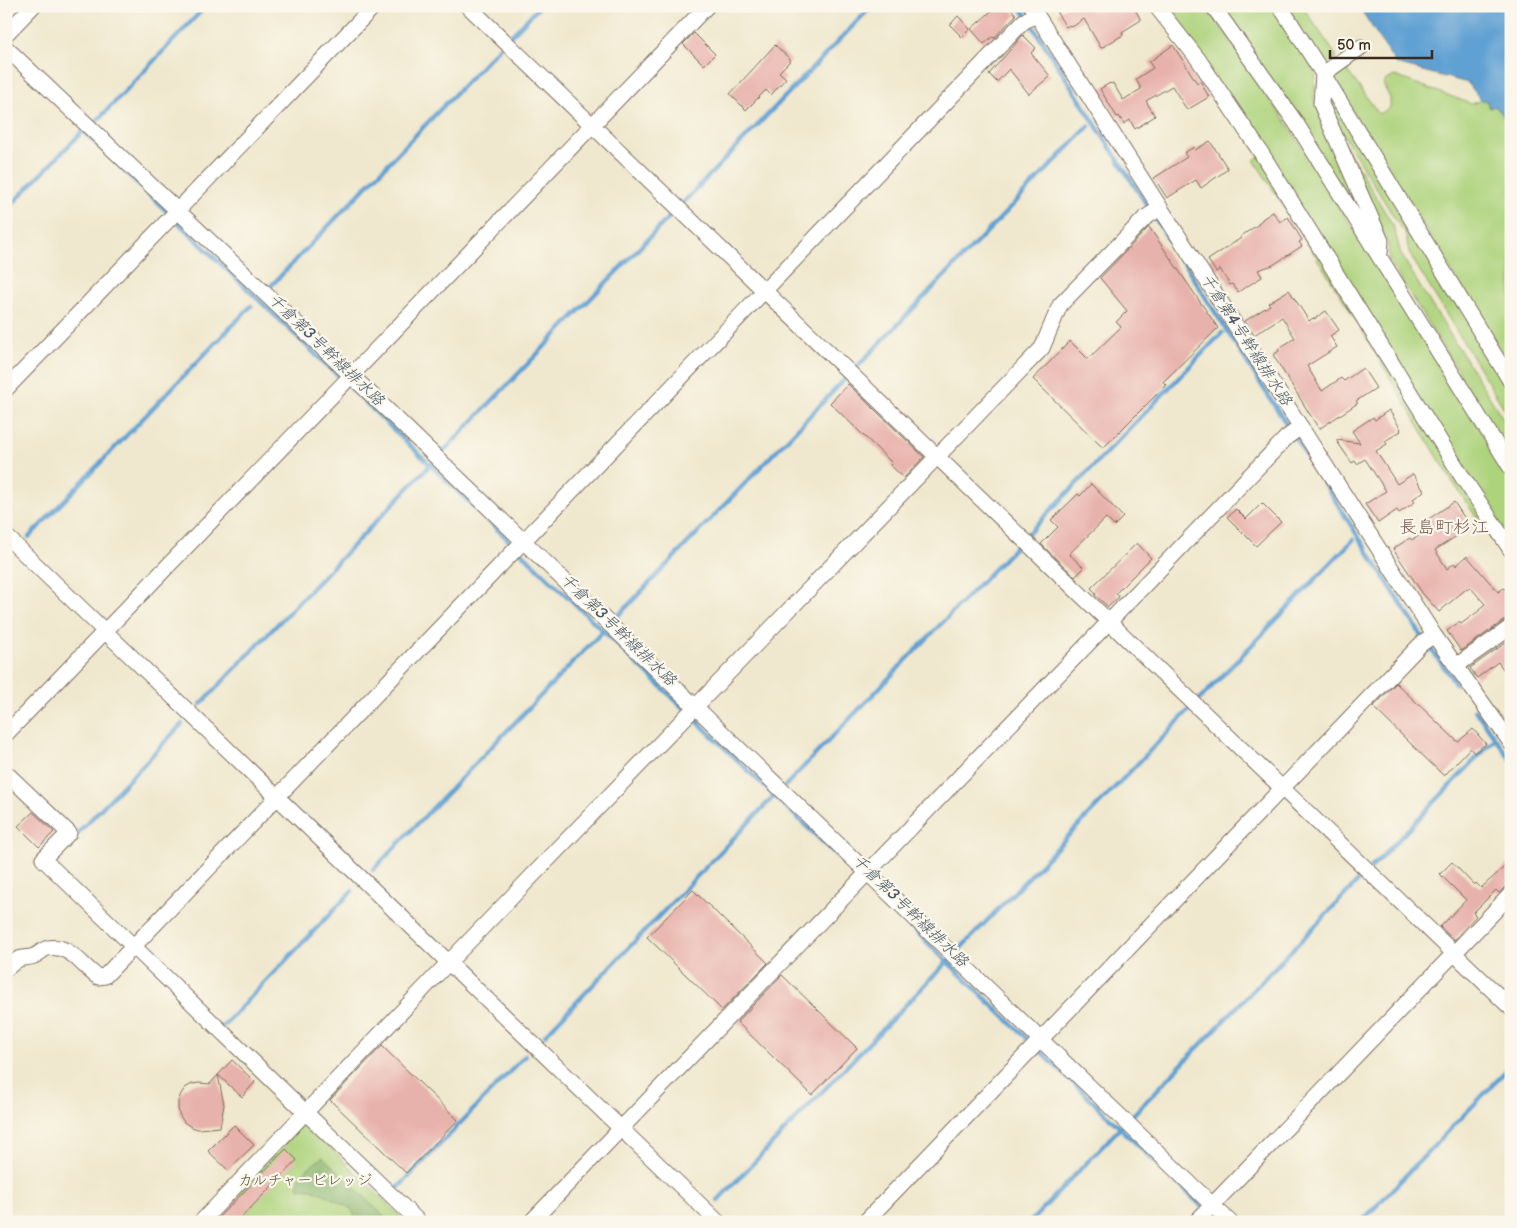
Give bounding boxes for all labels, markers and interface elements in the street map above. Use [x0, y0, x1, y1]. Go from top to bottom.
scale bar [1330, 28, 1432, 60]
text: 50 m [1337, 36, 1371, 55]
water label: 千倉第4号幹線排水路 [1196, 270, 1296, 410]
water label: 千倉第3号幹線排水路 [264, 290, 388, 411]
district label: 長島町杉江 [1399, 517, 1489, 538]
water label: 千倉第3号幹線排水路 [556, 570, 680, 691]
water label: 千倉第3号幹線排水路 [848, 851, 972, 972]
park label: カルチャービレッジ [238, 1171, 372, 1190]

